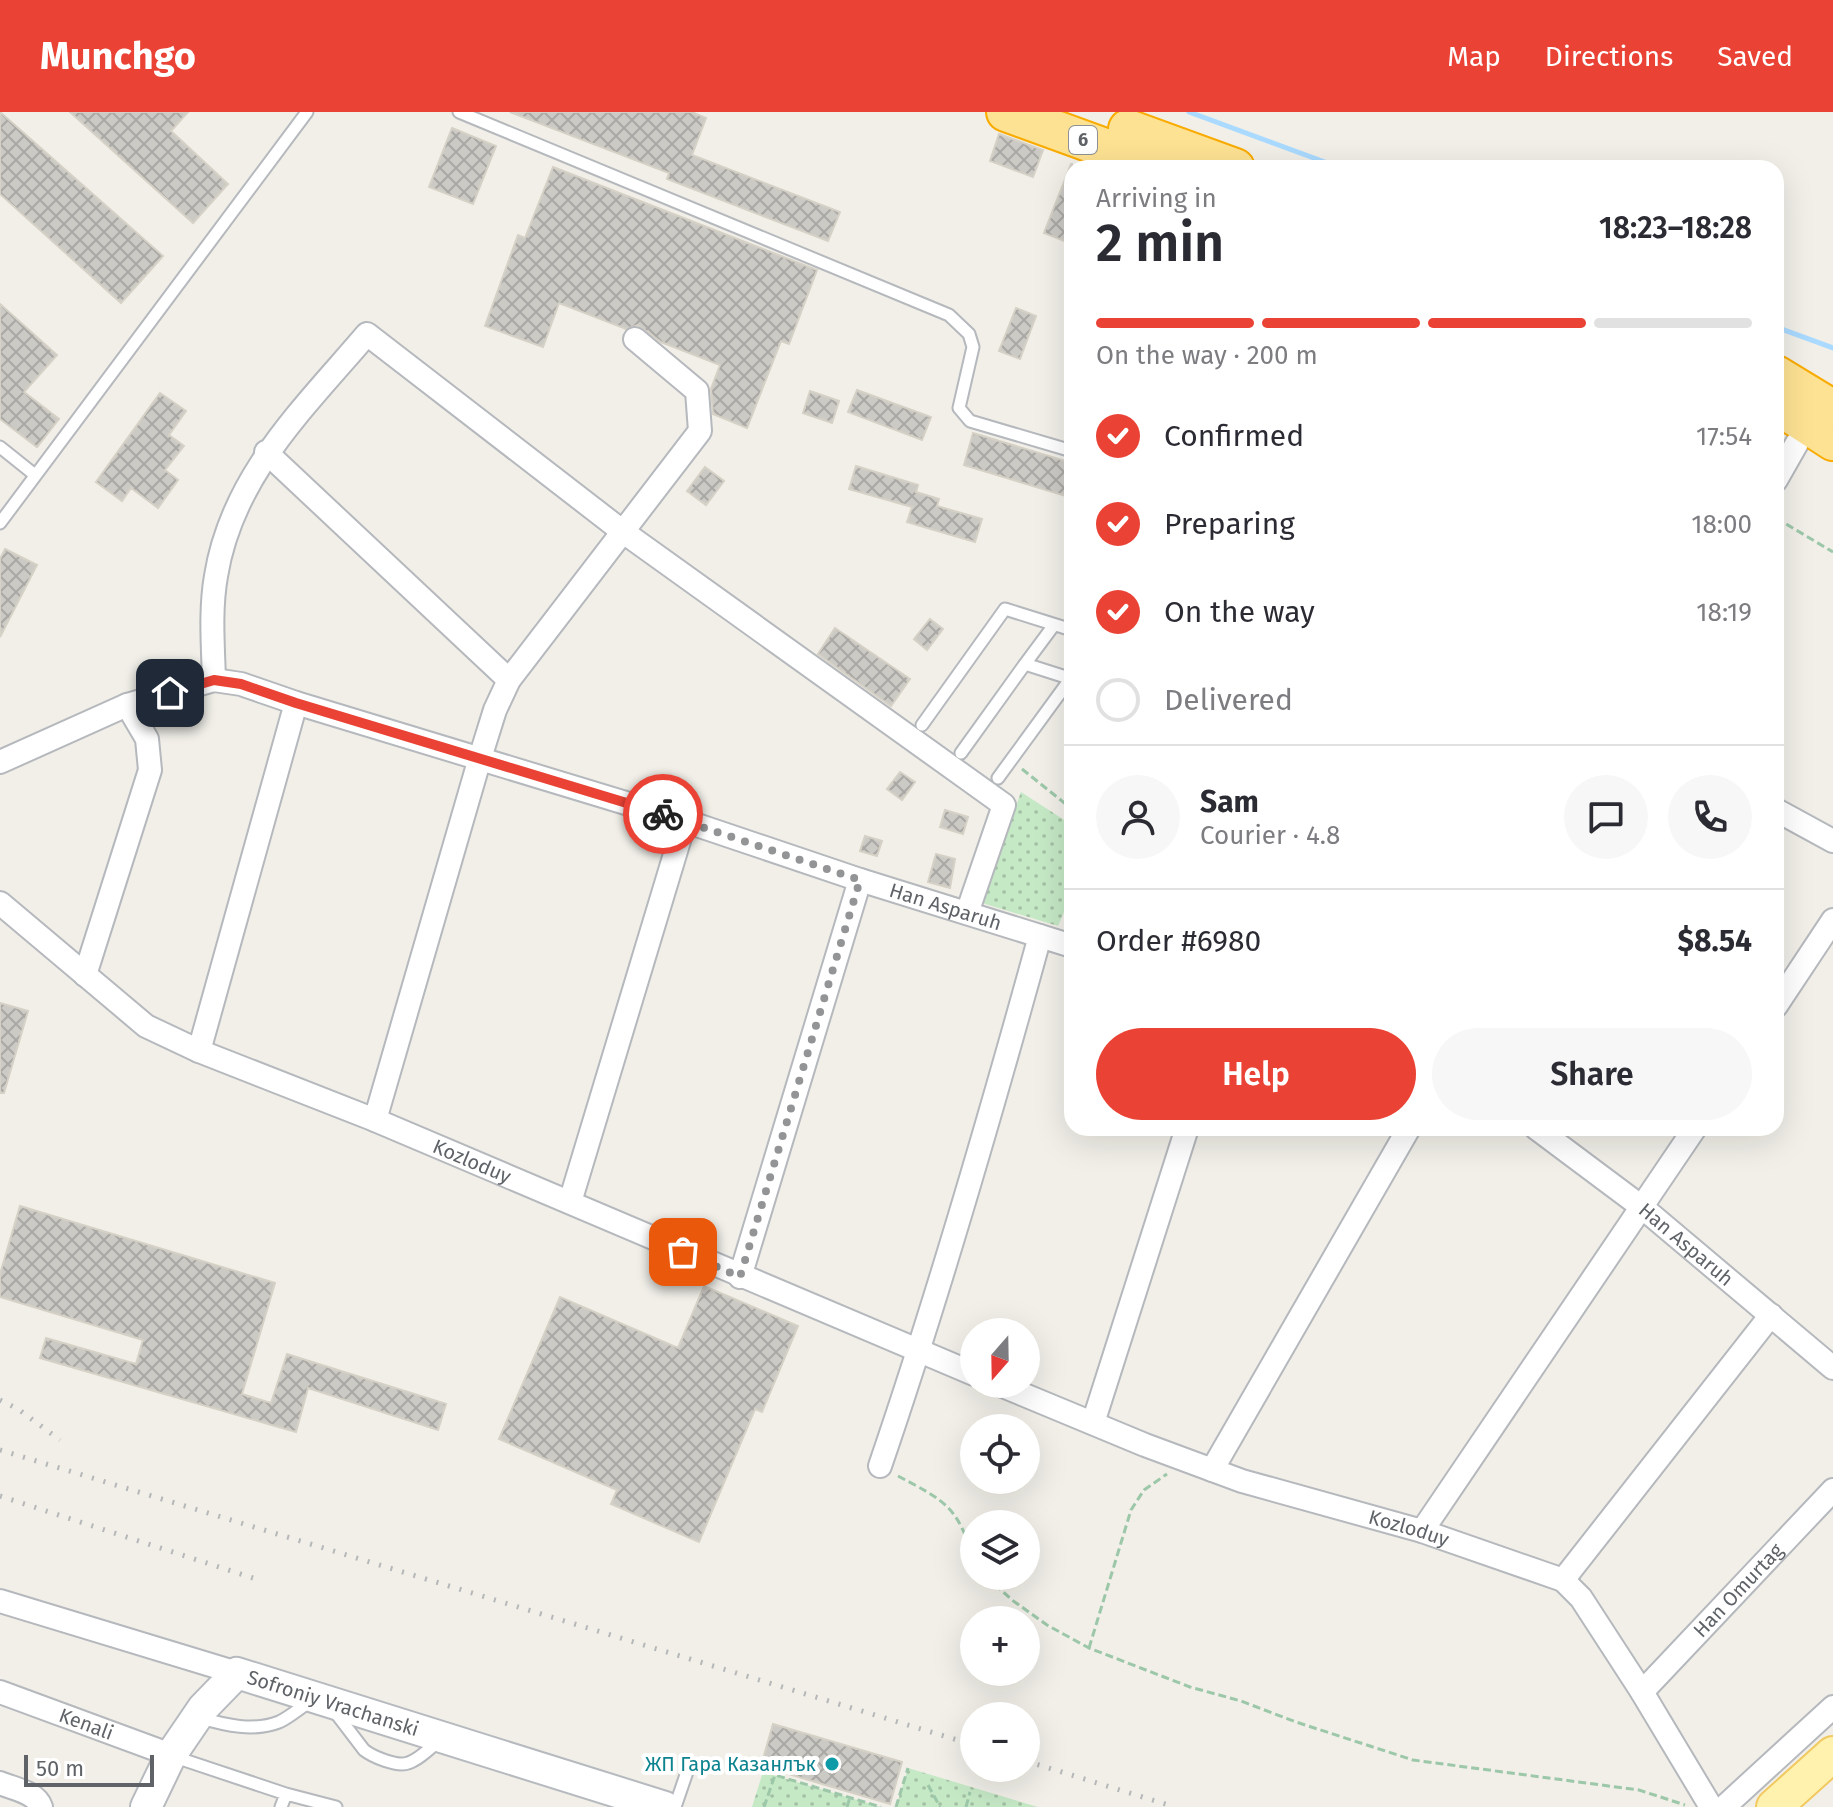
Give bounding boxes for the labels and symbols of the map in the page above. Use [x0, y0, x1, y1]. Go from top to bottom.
road number: 6 [1069, 126, 1097, 154]
pin [136, 659, 204, 727]
courier [623, 774, 703, 854]
street label: Han Asparuh [887, 878, 1005, 935]
street label: Kozloduy [429, 1134, 515, 1188]
street label: Han Asparuh [1634, 1198, 1738, 1291]
pin [649, 1218, 717, 1286]
north arrow [960, 1318, 1040, 1398]
street label: Kozloduy [1366, 1505, 1452, 1552]
street label: Han Omurtag [1688, 1538, 1789, 1642]
street label: Sofroniy Vrachanski [244, 1665, 422, 1741]
street label: Kenali [56, 1703, 117, 1745]
scale bar [24, 1751, 154, 1787]
place label: ЖП Гара Казанлък [645, 1752, 817, 1776]
marker: ЖП Гара Казанлък [823, 1755, 841, 1773]

